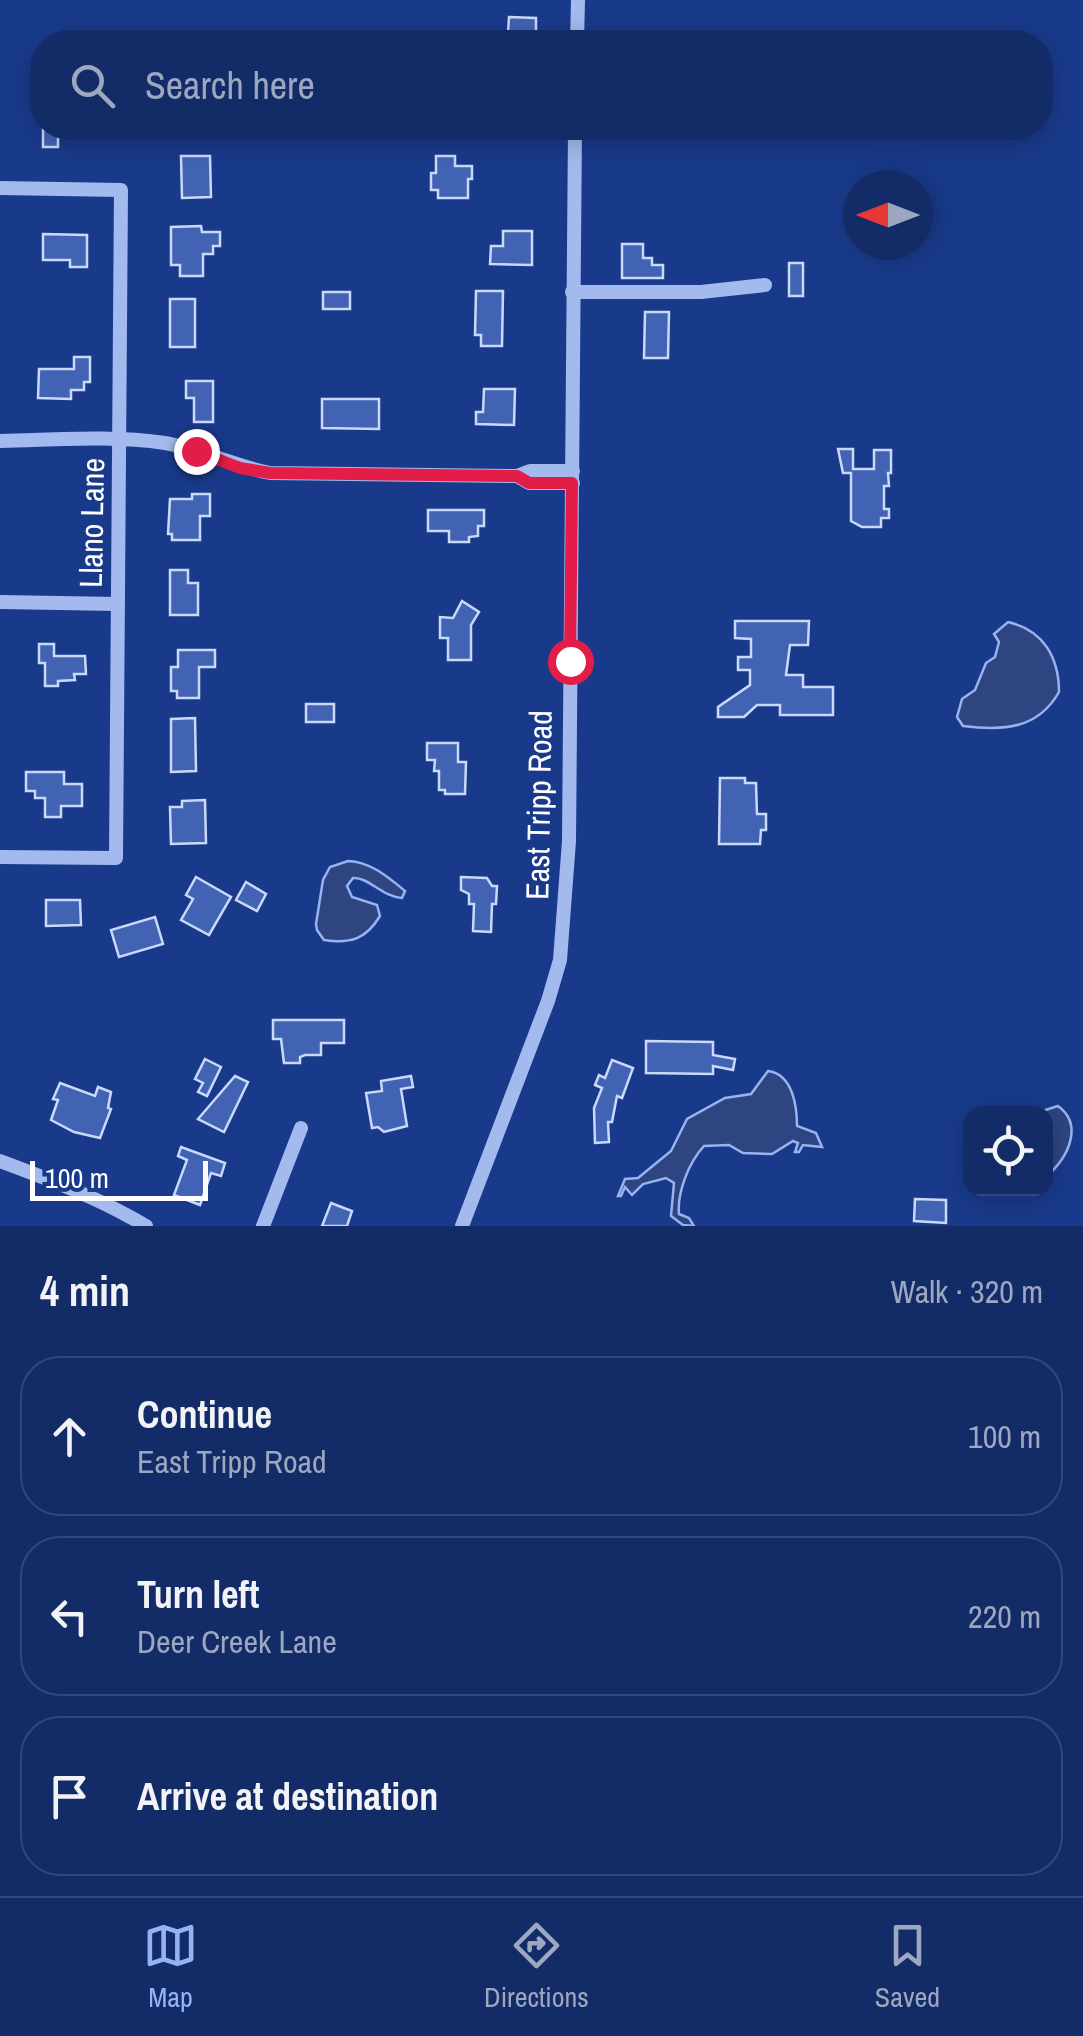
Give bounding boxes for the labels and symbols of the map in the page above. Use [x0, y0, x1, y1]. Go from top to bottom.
north arrow [843, 170, 933, 260]
route end [174, 429, 220, 475]
street label: Llano Lane [69, 458, 114, 588]
route start [548, 639, 594, 685]
street label: East Tripp Road [515, 710, 562, 900]
scale bar [30, 1156, 208, 1200]

